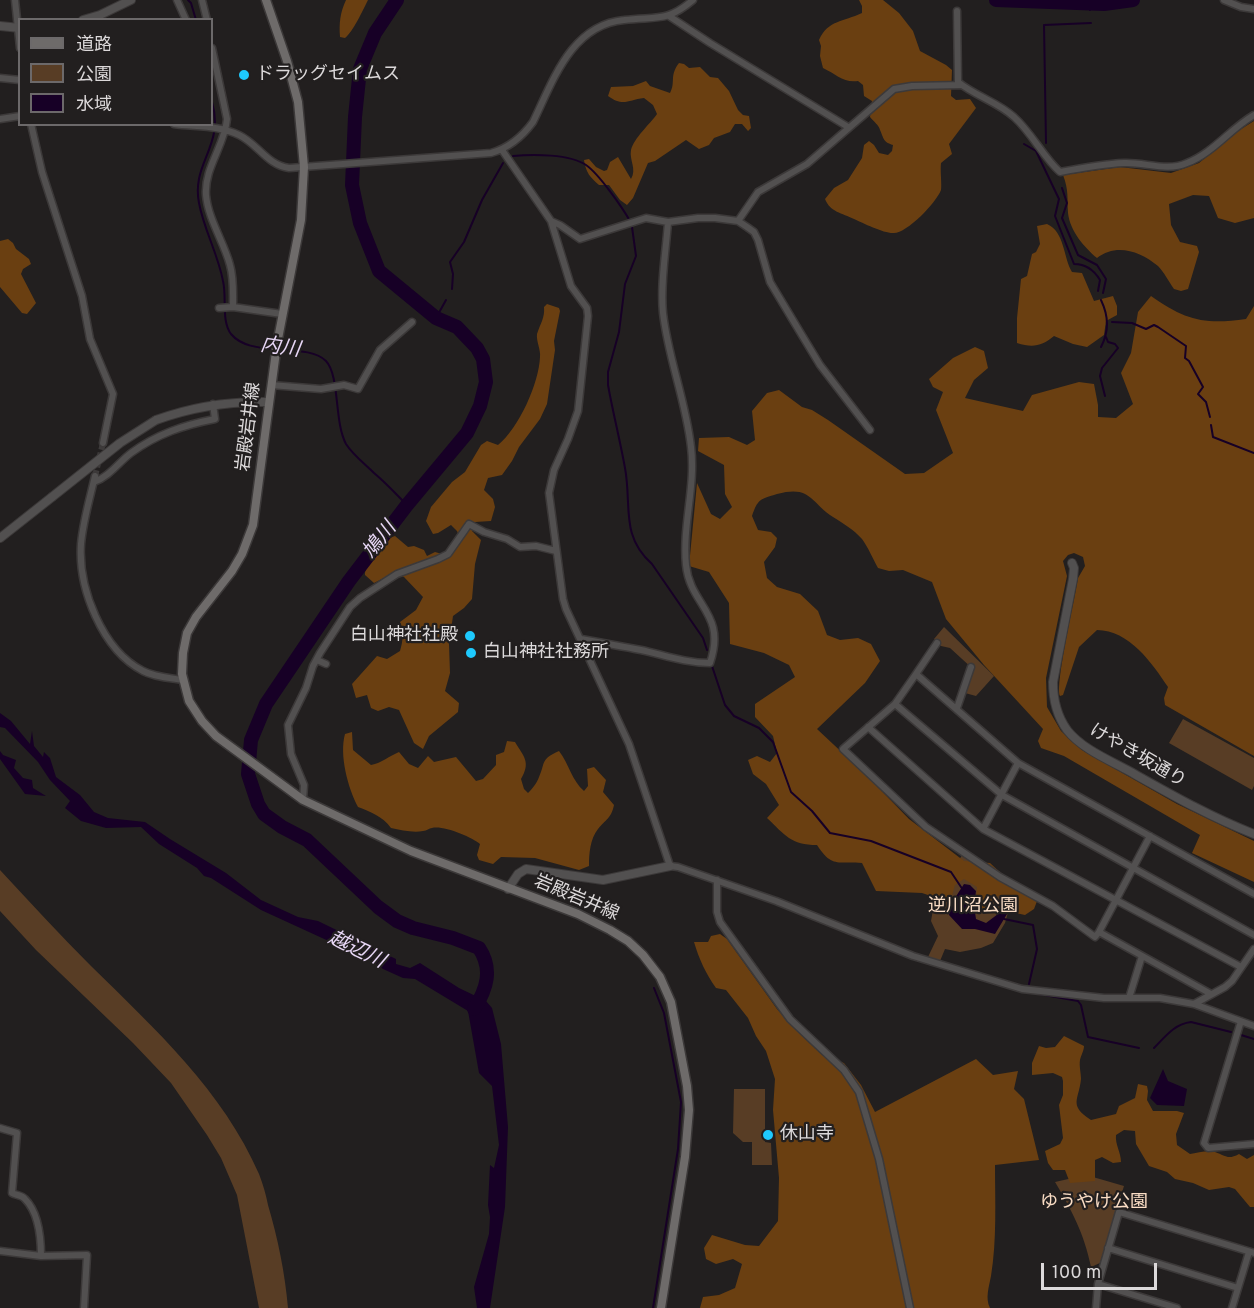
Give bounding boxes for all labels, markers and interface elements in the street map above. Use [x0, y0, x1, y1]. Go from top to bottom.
legend [18, 18, 213, 126]
text: 道路 [76, 34, 112, 57]
text: 公園 [76, 64, 112, 87]
place label: ドラッグセイムス [256, 64, 400, 86]
marker: ドラッグセイムス [237, 68, 251, 82]
text: 水域 [76, 94, 112, 117]
water label: 内川 [259, 334, 301, 364]
street label: 岩殿岩井線 [234, 381, 266, 473]
water label: 鳩川 [359, 518, 403, 564]
place label: 白山神社社殿 [350, 625, 458, 647]
marker: 白山神社社殿 [463, 629, 477, 643]
place label: 白山神社社務所 [483, 642, 609, 664]
marker: 白山神社社務所 [464, 646, 478, 660]
street label: けやき坂通り [1085, 721, 1189, 793]
street label: 岩殿岩井線 [530, 871, 622, 927]
park label: 逆川沼公園 [928, 896, 1018, 918]
water label: 越辺川 [324, 927, 388, 975]
place label: 休山寺 [780, 1124, 834, 1146]
marker: 休山寺 [761, 1128, 775, 1142]
park label: ゆうやけ公園 [1040, 1192, 1148, 1214]
scale bar [1044, 1251, 1160, 1289]
text: 100 m [1052, 1262, 1101, 1285]

